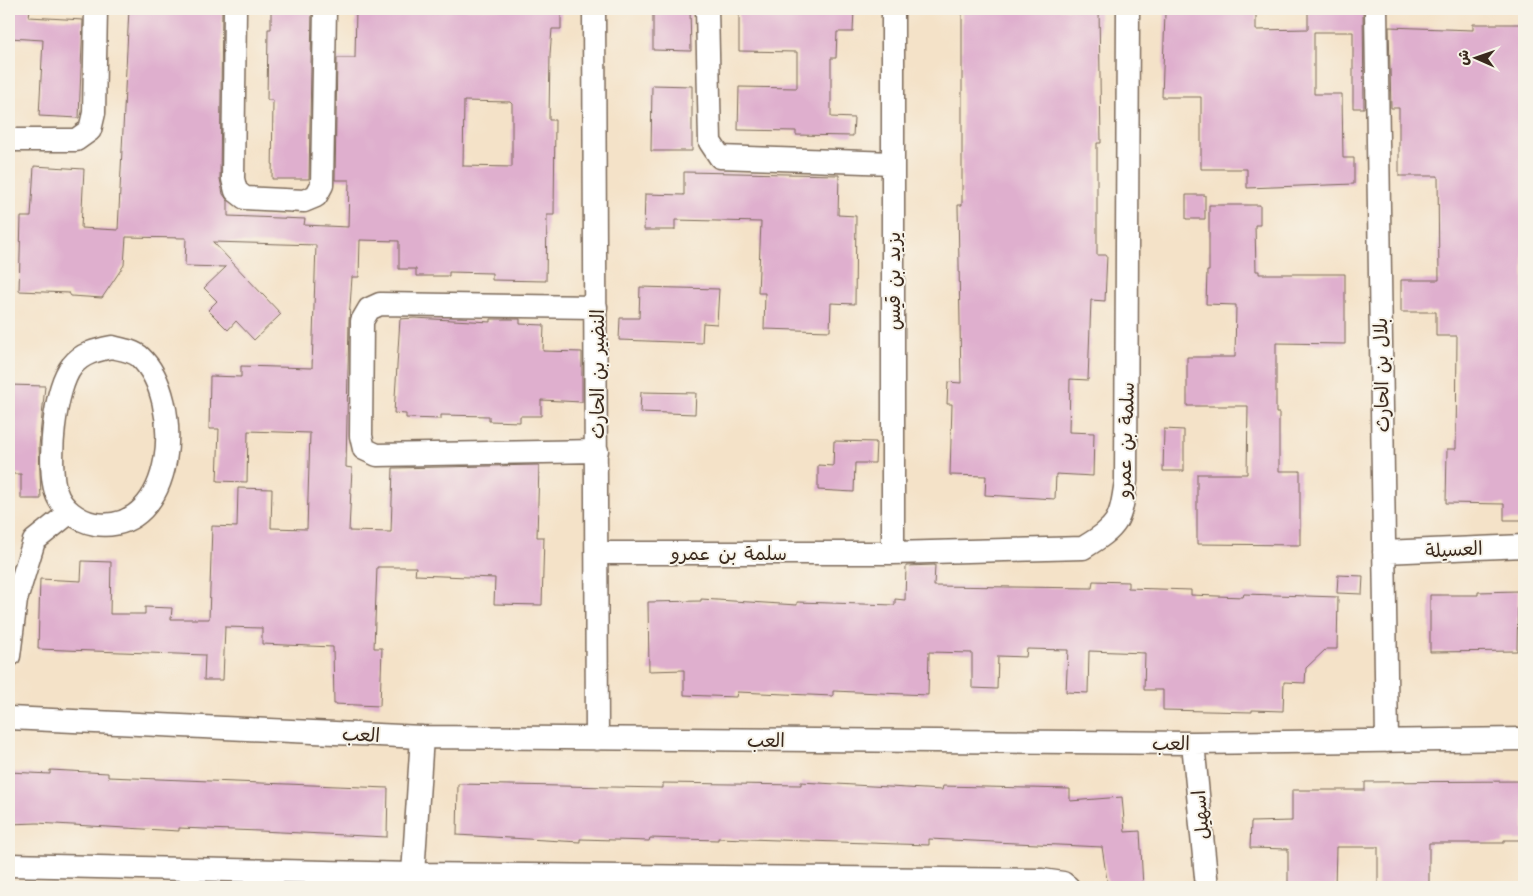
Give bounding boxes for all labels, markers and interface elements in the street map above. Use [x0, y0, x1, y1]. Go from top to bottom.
north arrow [1450, 32, 1500, 82]
text: ش [1454, 50, 1474, 66]
street label: يزيد بن قيس [881, 232, 908, 330]
street label: النضير بن الحارث [585, 309, 612, 439]
street label: بلال بن الحارث [1368, 317, 1397, 433]
street label: سلمة بن عمرو [1111, 382, 1142, 500]
street label: العسيلة [1425, 536, 1484, 565]
street label: سلمة بن عمرو [669, 541, 787, 568]
street label: العب [341, 721, 381, 750]
street label: العب [747, 728, 785, 755]
street label: العب [1152, 731, 1190, 758]
street label: اسهيل [1186, 789, 1217, 841]

